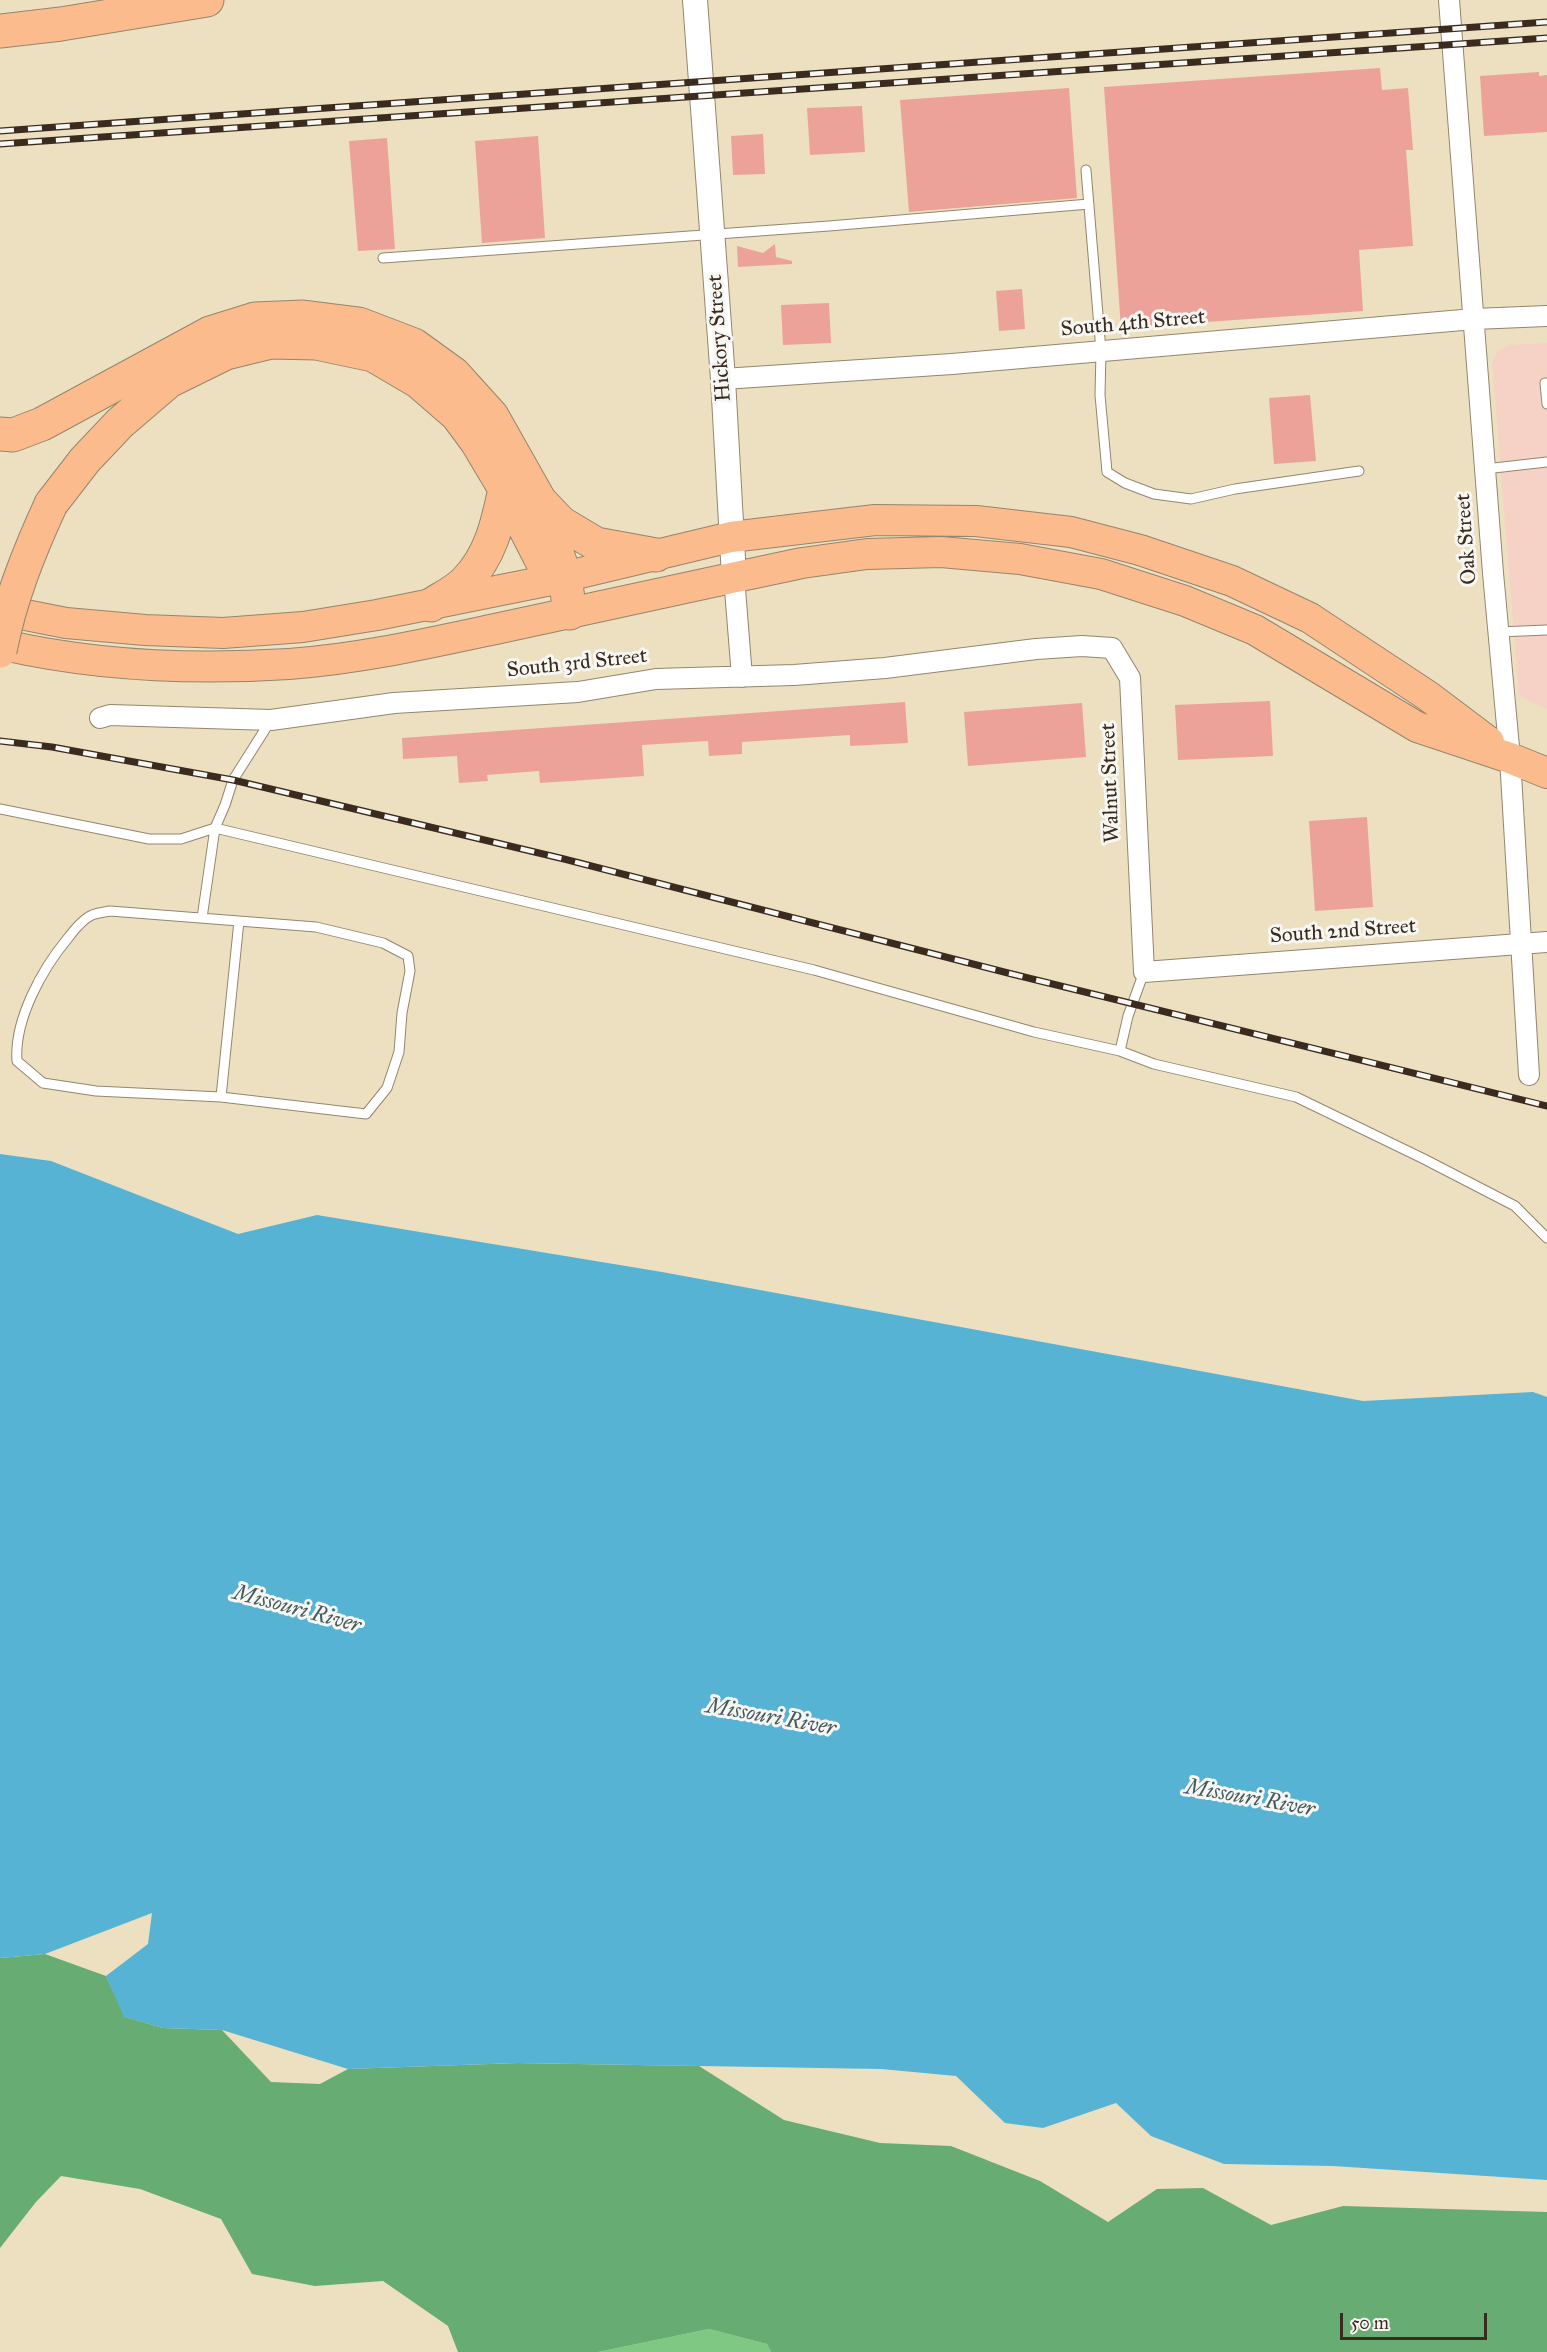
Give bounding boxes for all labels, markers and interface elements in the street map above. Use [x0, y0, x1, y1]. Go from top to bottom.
street label: Hickory Street [703, 274, 737, 402]
street label: South 4th Street [1060, 305, 1206, 343]
street label: Oak Street [1451, 493, 1483, 585]
street label: South 3rd Street [506, 644, 648, 684]
street label: Walnut Street [1096, 723, 1126, 843]
street label: South 2nd Street [1269, 914, 1417, 950]
water label: Missouri River [230, 1580, 364, 1640]
water label: Missouri River [704, 1694, 838, 1742]
water label: Missouri River [1183, 1775, 1317, 1823]
scale bar [1343, 2301, 1490, 2339]
text: 50 m [1351, 2312, 1389, 2334]

